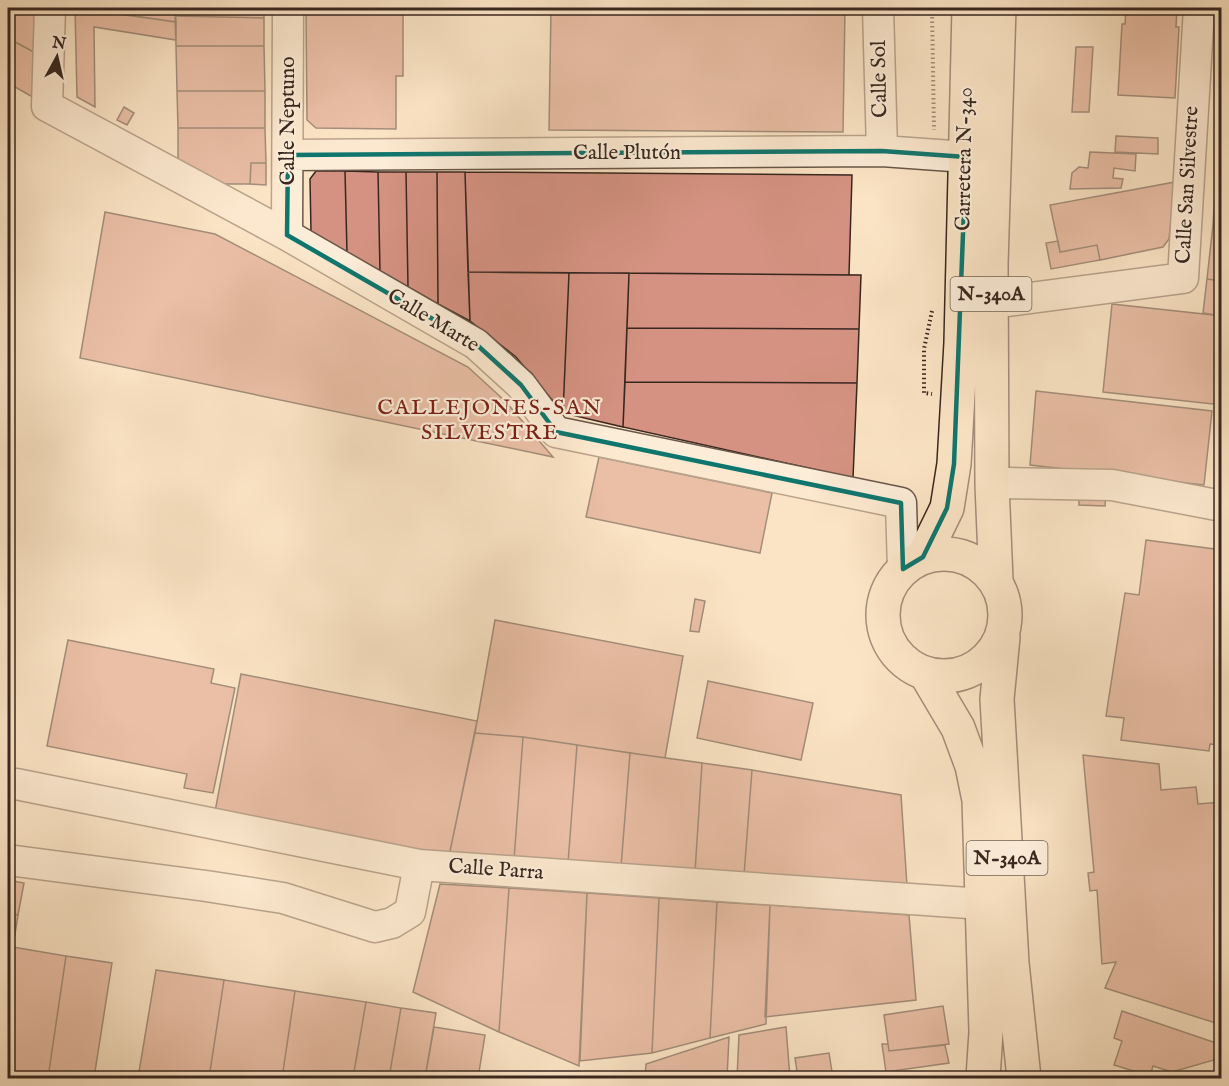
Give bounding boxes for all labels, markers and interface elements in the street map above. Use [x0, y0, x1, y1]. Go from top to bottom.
north arrow [27, 27, 87, 87]
text: N [50, 33, 67, 55]
street label: Calle Sol [866, 40, 894, 118]
street label: Calle Neptuno [275, 57, 302, 185]
street label: Carretera N-340 [950, 87, 980, 231]
street label: Calle San Silvestre [1170, 105, 1206, 265]
street label: Calle Plutón [573, 140, 681, 167]
road number: N-340A [950, 277, 1032, 311]
street label: Calle Marte [382, 283, 484, 359]
district label: CALLEJONES-SAN SILVESTRE [377, 394, 603, 447]
road number: N-340A [966, 841, 1048, 875]
street label: Calle Parra [448, 853, 545, 887]

